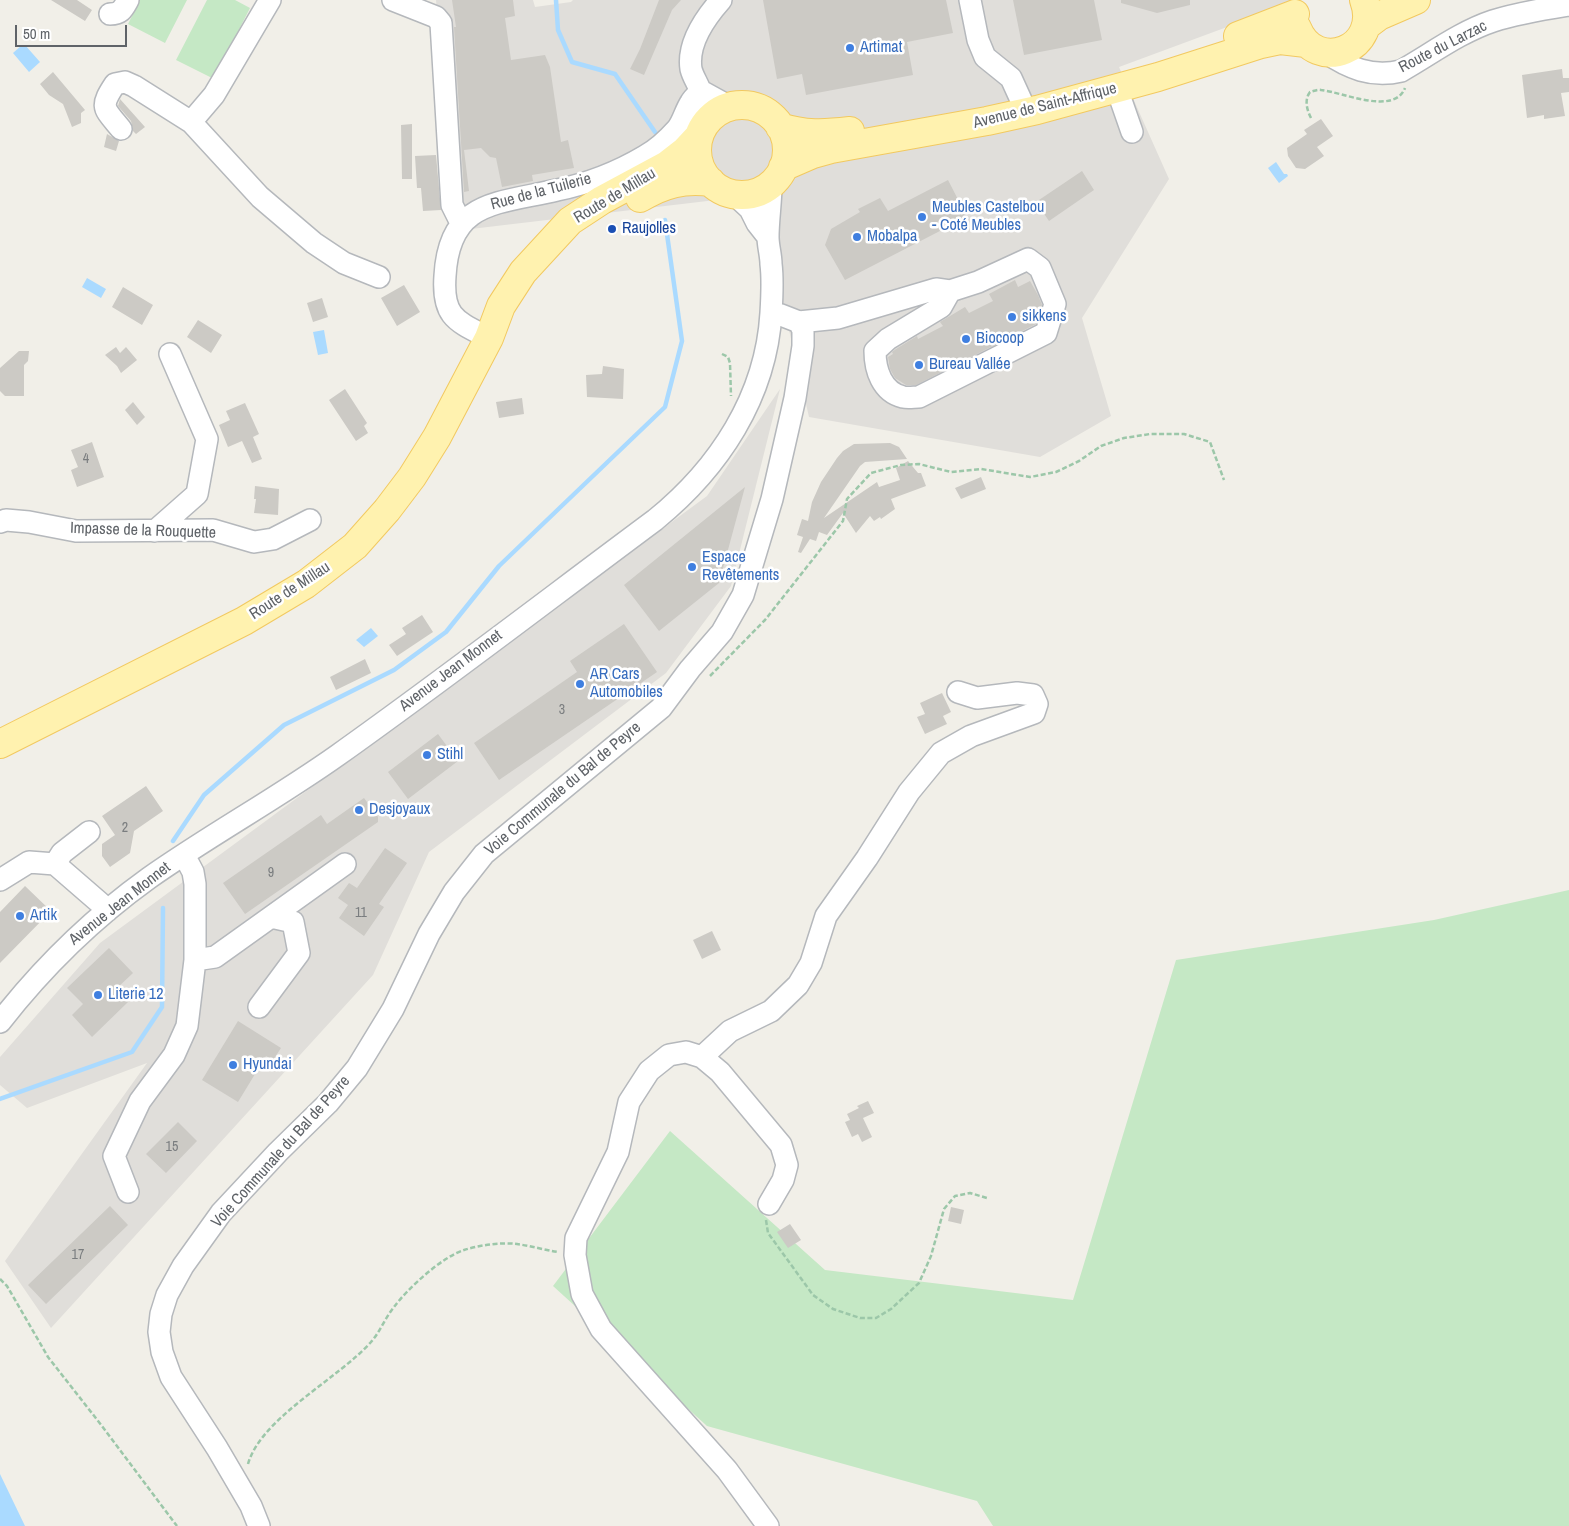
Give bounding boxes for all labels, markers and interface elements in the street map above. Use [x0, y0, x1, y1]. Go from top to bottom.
scale bar [18, 15, 130, 47]
street label: Route du Larzac [1396, 17, 1490, 77]
text: 50 m [23, 23, 50, 44]
place label: Artimat [860, 38, 902, 58]
marker: Artimat [844, 42, 856, 54]
street label: Avenue de Saint-Affrique [971, 79, 1119, 133]
street label: Route de Millau [571, 164, 659, 228]
street label: Rue de la Tuilerie [489, 169, 593, 215]
place label: Meubles Castelbou - Coté Meubles [932, 198, 1044, 236]
marker: Meubles Castelbou - Coté Meubles [916, 211, 928, 223]
place label: Raujolles [622, 219, 676, 239]
marker: Raujolles [606, 223, 618, 235]
place label: Mobalpa [867, 227, 917, 247]
marker: Mobalpa [851, 231, 863, 243]
place label: sikkens [1022, 307, 1066, 327]
marker: sikkens [1006, 311, 1018, 323]
place label: Biocoop [976, 329, 1024, 349]
marker: Biocoop [960, 333, 972, 345]
place label: Bureau Vallée [929, 355, 1010, 375]
marker: Bureau Vallée [913, 359, 925, 371]
house number: 4 [83, 451, 89, 467]
street label: Impasse de la Rouquette [70, 519, 216, 543]
place label: Espace Revêtements [702, 548, 779, 586]
street label: Route de Millau [246, 558, 334, 624]
marker: Espace Revêtements [686, 561, 698, 573]
street label: Avenue Jean Monnet [396, 626, 506, 716]
place label: AR Cars Automobiles [590, 665, 663, 703]
marker: AR Cars Automobiles [574, 678, 586, 690]
house number: 3 [559, 702, 565, 718]
street label: Voie Communale du Bal de Peyre [481, 718, 645, 860]
place label: Stihl [437, 745, 463, 765]
marker: Stihl [421, 749, 433, 761]
place label: Desjoyaux [369, 800, 430, 820]
marker: Desjoyaux [353, 804, 365, 816]
house number: 2 [122, 820, 128, 836]
street label: Avenue Jean Monnet [65, 858, 175, 950]
house number: 9 [268, 865, 274, 881]
house number: 11 [355, 905, 367, 921]
place label: Artik [30, 906, 57, 926]
marker: Artik [14, 910, 26, 922]
place label: Literie 12 [108, 985, 163, 1005]
marker: Literie 12 [92, 989, 104, 1001]
place label: Hyundai [243, 1055, 292, 1075]
marker: Hyundai [227, 1059, 239, 1071]
street label: Voie Communale du Bal de Peyre [208, 1072, 354, 1232]
house number: 15 [166, 1139, 178, 1155]
house number: 17 [72, 1247, 84, 1263]

